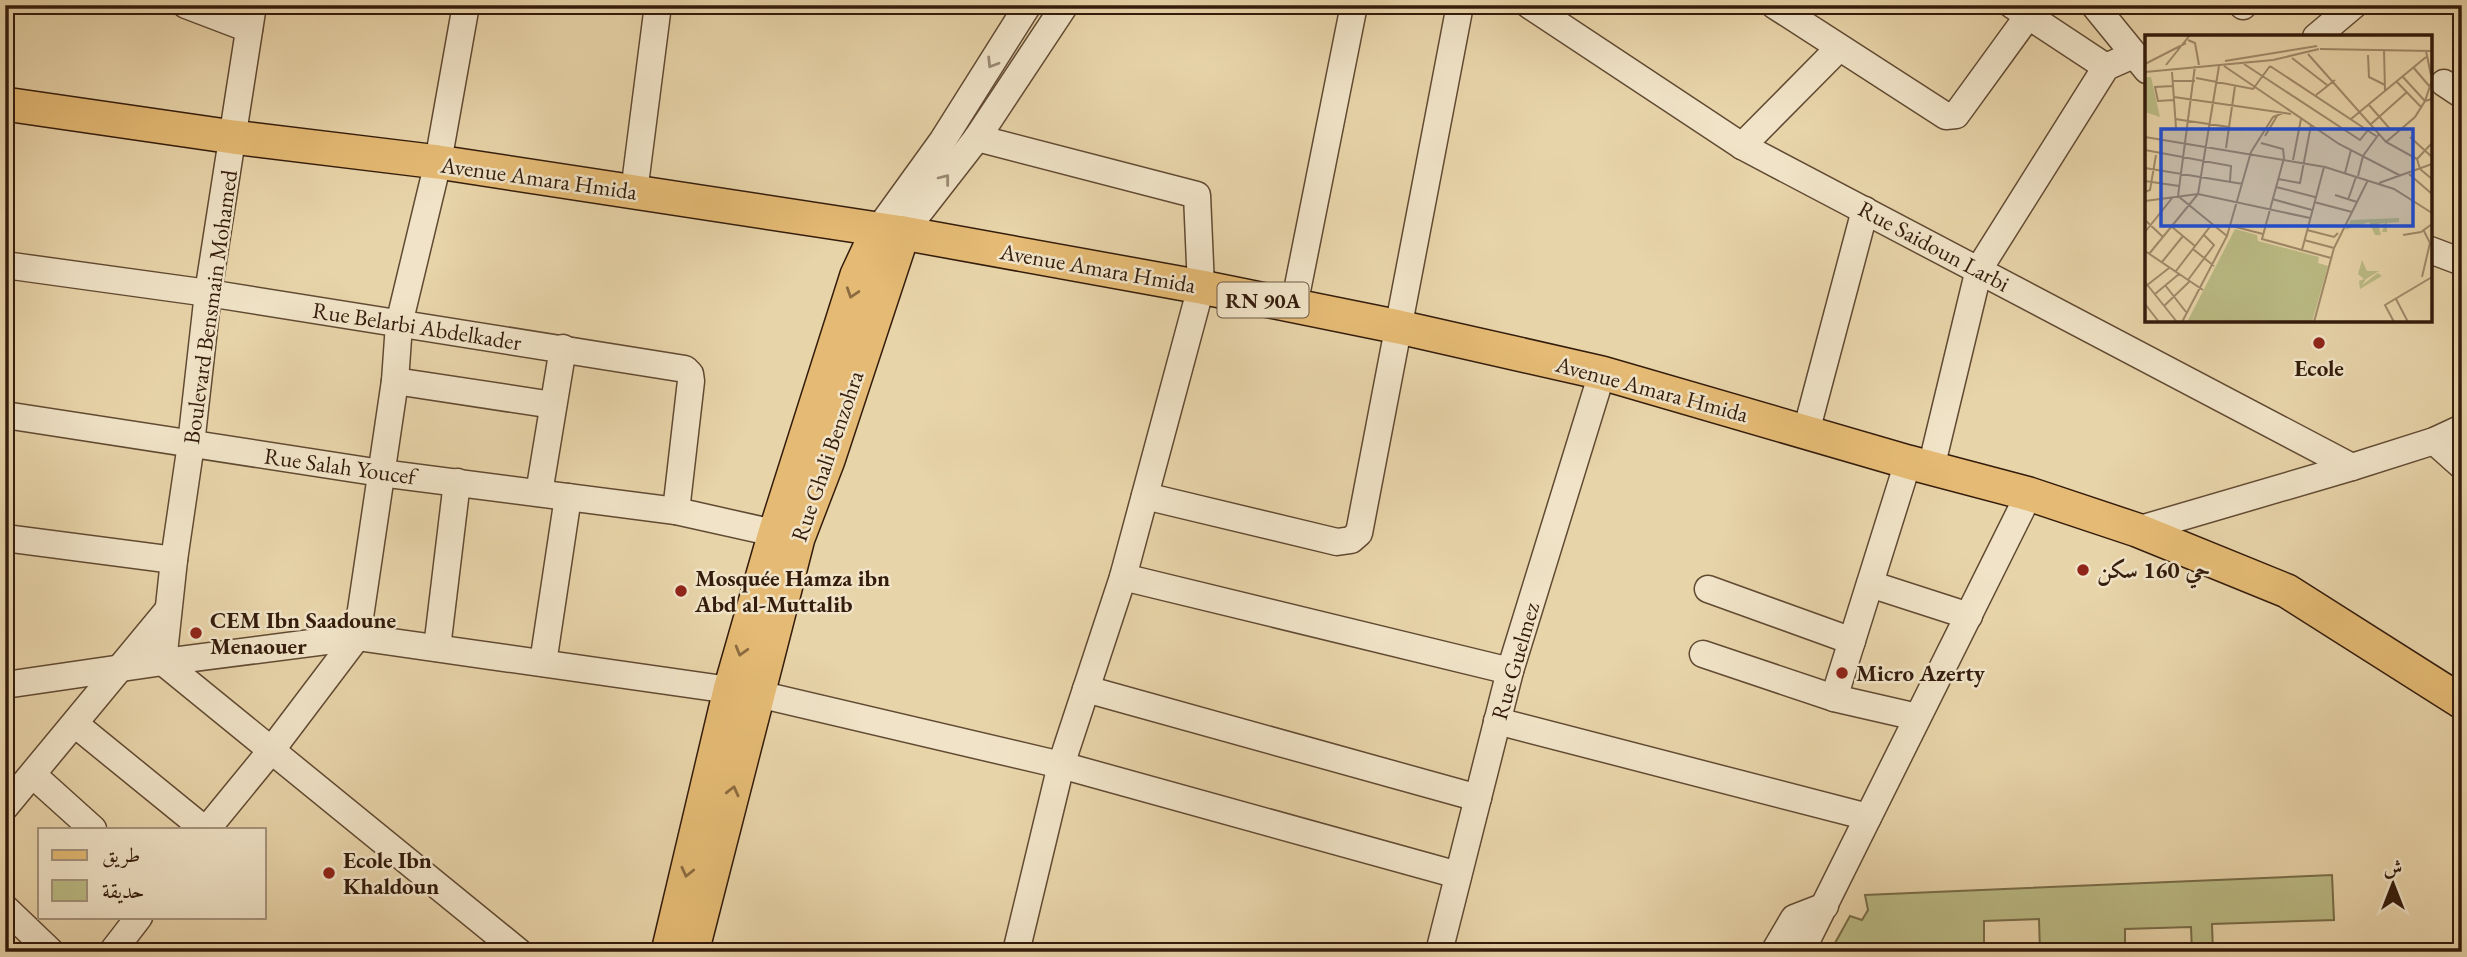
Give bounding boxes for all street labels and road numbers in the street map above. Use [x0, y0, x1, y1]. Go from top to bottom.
street label: Avenue Amara Hmida [438, 149, 640, 207]
street label: Boulevard Bensmain Mohamed [176, 168, 244, 446]
street label: Rue Saidoun Larbi [1853, 193, 2015, 299]
street label: Avenue Amara Hmida [997, 236, 1199, 300]
road number: RN 90A [1218, 282, 1308, 318]
street label: Rue Belarbi Abdelkader [310, 295, 524, 357]
street label: Avenue Amara Hmida [1552, 349, 1752, 429]
street label: Rue Ghali Benzohra [784, 366, 871, 545]
street label: Rue Salah Youcef [262, 441, 420, 492]
street label: Rue Guelmez [1484, 598, 1546, 723]

